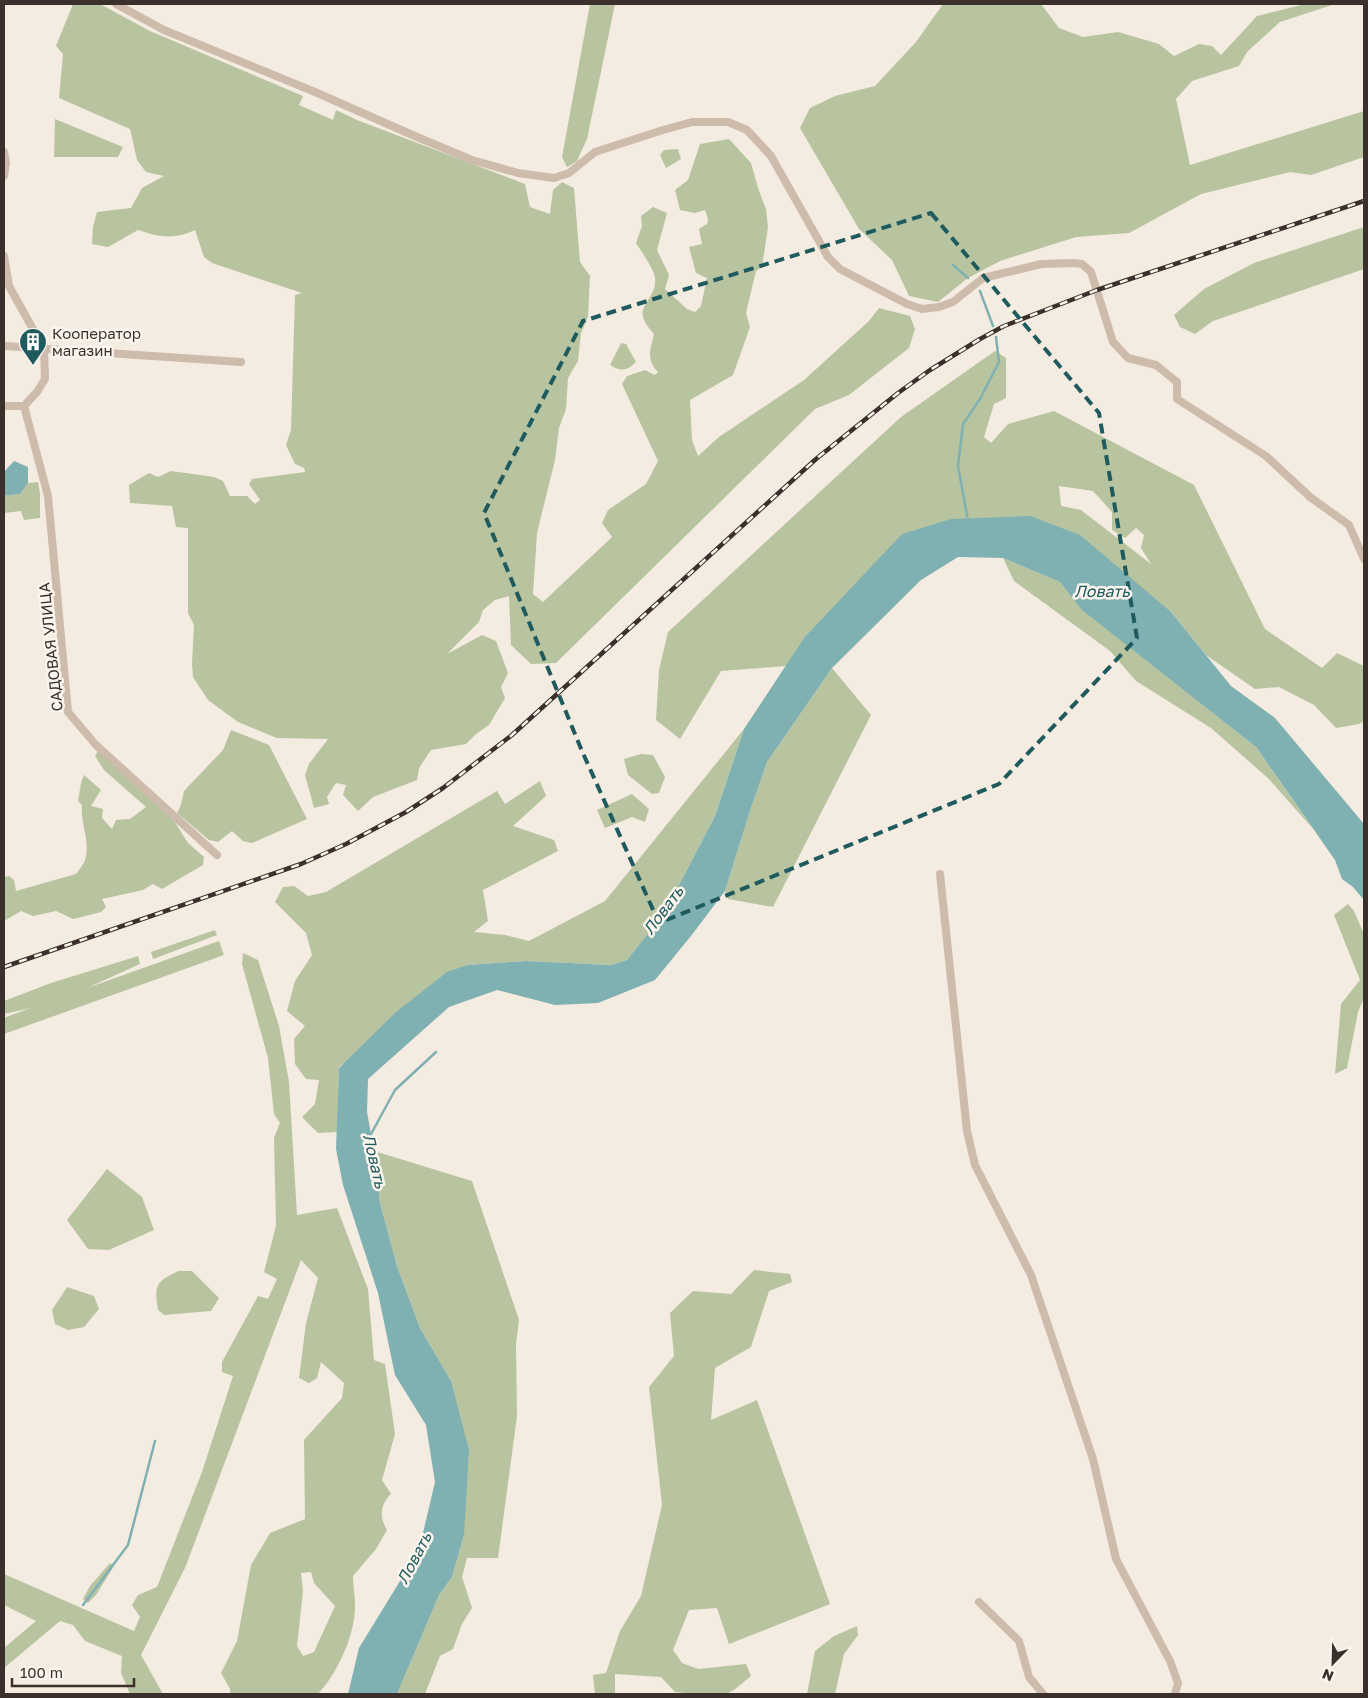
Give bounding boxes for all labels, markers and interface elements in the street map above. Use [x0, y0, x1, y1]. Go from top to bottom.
place label: Кооператор магазин [52, 324, 141, 359]
building icon: Кооператор магазин [18, 327, 48, 366]
water label: Ловать [1074, 581, 1130, 601]
street label: САДОВАЯ УЛИЦА [34, 582, 66, 712]
water label: Ловать [638, 881, 688, 938]
water label: Ловать [359, 1132, 391, 1191]
water label: Ловать [392, 1528, 436, 1587]
north arrow [1308, 1638, 1358, 1688]
scale bar [12, 1656, 135, 1688]
text: 100 m [20, 1663, 63, 1681]
text: N [1320, 1666, 1336, 1685]

